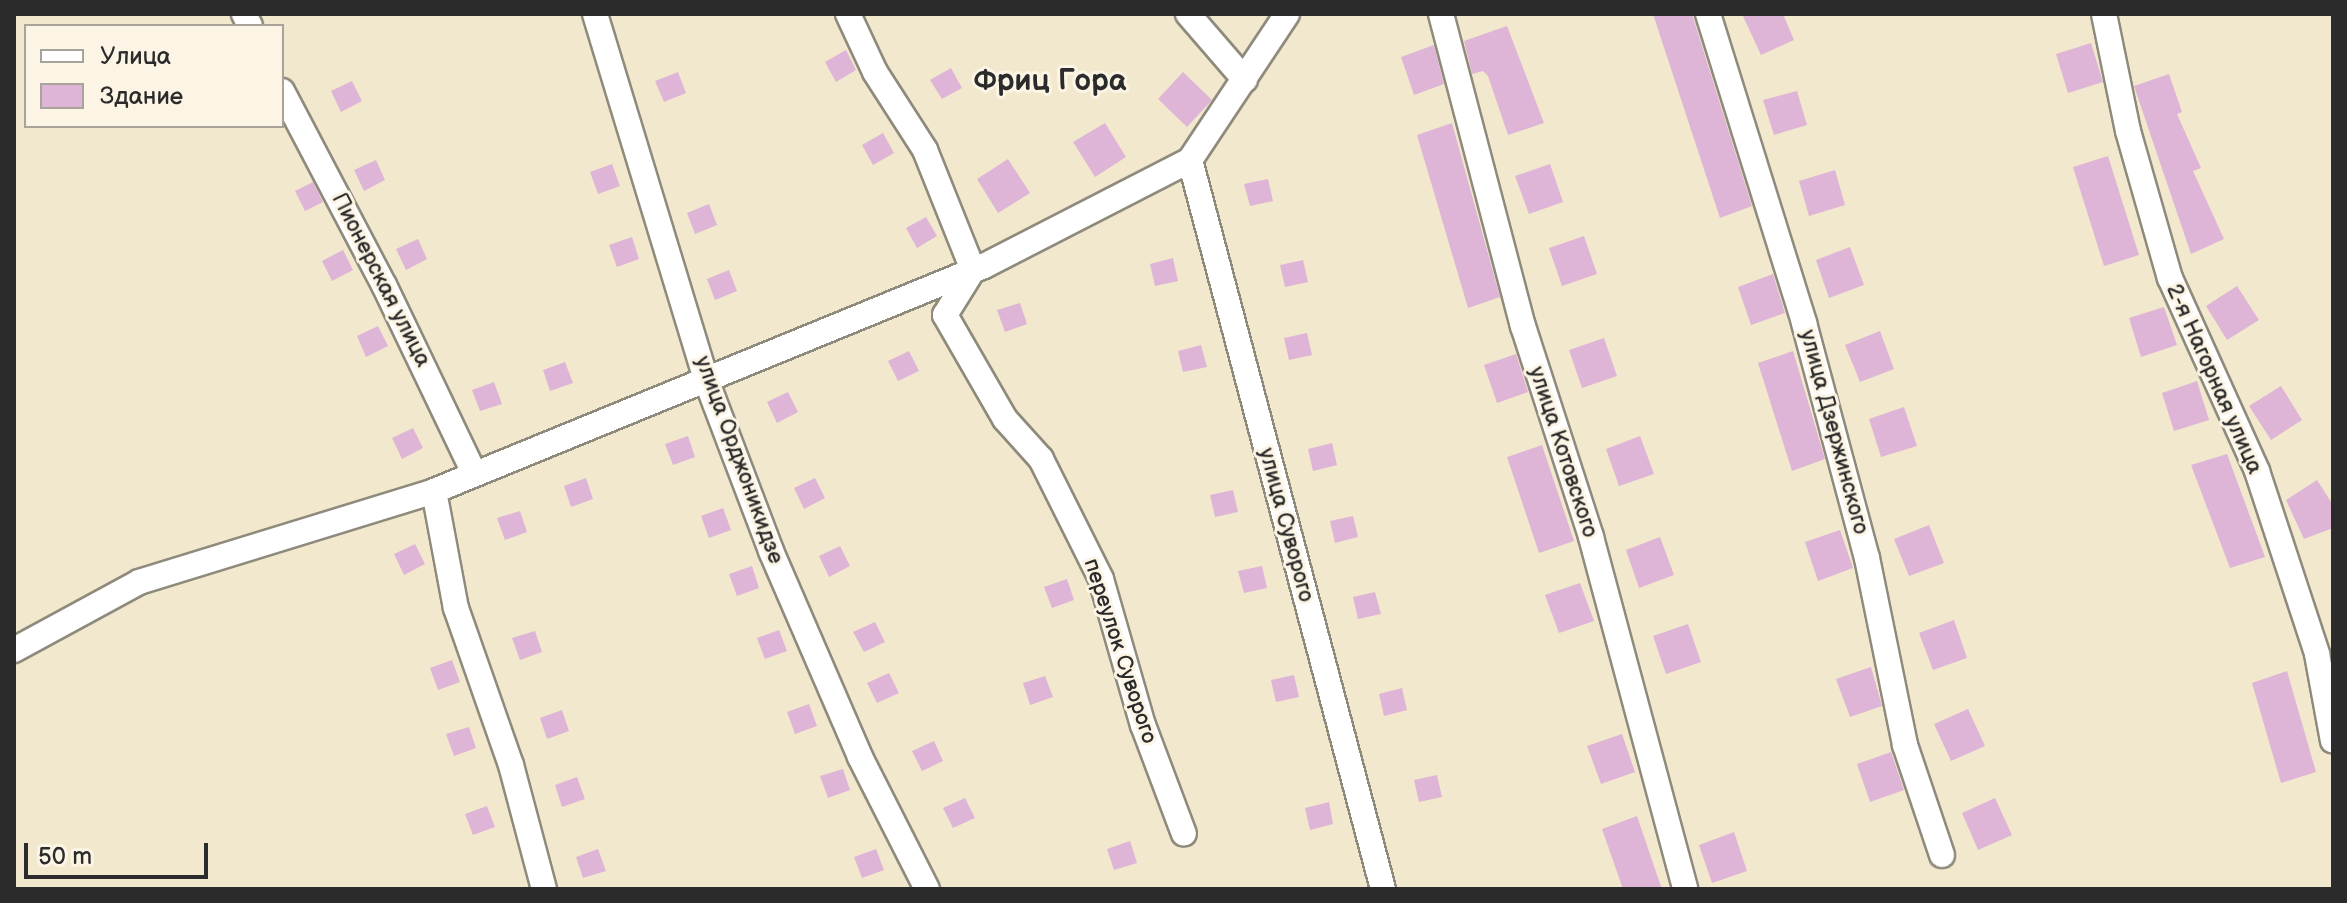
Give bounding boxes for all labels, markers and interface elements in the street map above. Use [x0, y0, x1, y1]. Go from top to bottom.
legend [24, 24, 284, 128]
text: Улица [100, 42, 171, 71]
district label: Фриц Гора [974, 63, 1126, 99]
text: Здание [100, 82, 183, 111]
street label: Пионерская улица [326, 189, 436, 371]
street label: 2-я Нагорная улица [2160, 280, 2268, 478]
street label: улица Дзержинского [1794, 327, 1874, 537]
street label: улица Орджоникидзе [689, 353, 789, 567]
street label: улица Котовского [1523, 363, 1603, 541]
street label: улица Суворого [1253, 445, 1319, 605]
street label: переулок Суворого [1078, 555, 1162, 747]
scale bar [28, 827, 212, 877]
text: 50 m [38, 842, 92, 871]

